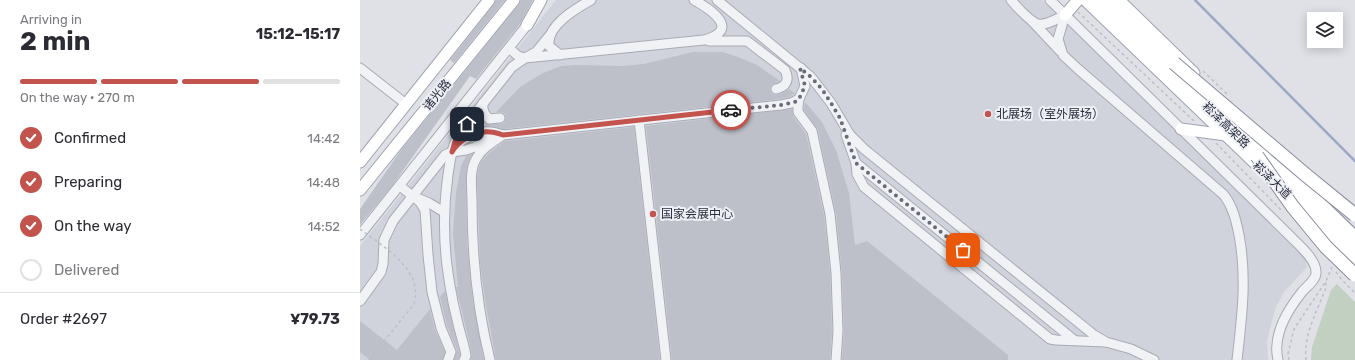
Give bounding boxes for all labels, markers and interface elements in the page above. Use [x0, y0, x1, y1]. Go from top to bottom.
text: Arriving in [20, 12, 82, 27]
map controls [1307, 12, 1343, 48]
button: layers [1307, 12, 1343, 48]
text: 15:12–15:17 [256, 25, 340, 43]
text: 2 min [20, 26, 90, 57]
street label: 诸光路 [420, 77, 454, 113]
text: On the way · 270 m [20, 90, 135, 105]
courier [711, 90, 751, 130]
icon: car [720, 99, 742, 121]
street label: 崧泽高架路 [1200, 99, 1252, 151]
pin [450, 107, 484, 141]
place label: 北展场（室外展场） [996, 107, 1104, 121]
marker: 北展场（室外展场） [983, 109, 993, 119]
icon: home [456, 113, 478, 135]
icon: check [20, 127, 42, 149]
text: Confirmed [54, 129, 126, 147]
text: 14:42 [307, 131, 340, 146]
street label: 崧泽大道 [1250, 158, 1294, 202]
icon: check [20, 171, 42, 193]
text: Preparing [54, 173, 122, 191]
text: 14:48 [307, 175, 340, 190]
place label: 国家会展中心 [661, 207, 733, 221]
marker: 国家会展中心 [648, 209, 658, 219]
icon: check [20, 215, 42, 237]
text: On the way [54, 217, 132, 235]
text: 14:52 [308, 219, 340, 234]
pin [946, 233, 980, 267]
icon: bag [952, 239, 974, 261]
text: Delivered [54, 261, 119, 279]
text: Order #2697 [20, 310, 107, 328]
text: ¥79.73 [290, 310, 340, 328]

